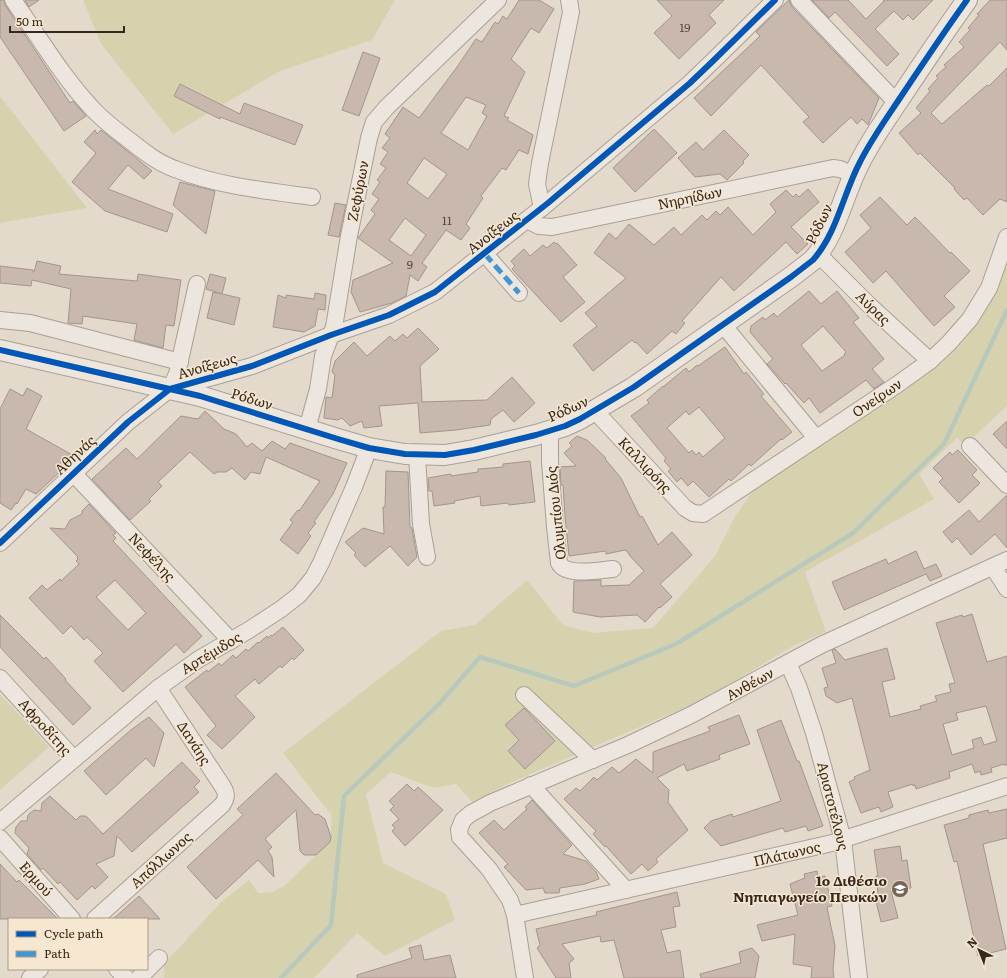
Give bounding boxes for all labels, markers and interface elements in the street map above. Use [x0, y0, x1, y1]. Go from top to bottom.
scale bar [10, 8, 124, 34]
text: 50 m [16, 12, 43, 30]
house number: 19 [679, 18, 691, 36]
street label: Ζεφύρων [341, 159, 373, 223]
street label: Νηρηίδων [656, 180, 724, 214]
street label: Ρόδων [800, 200, 836, 247]
street label: Ανοίξεως [462, 205, 523, 258]
house number: 11 [442, 211, 452, 229]
house number: 9 [407, 255, 413, 273]
street label: Αύρας [852, 286, 895, 329]
street label: Ανοίξεως [175, 347, 239, 383]
street label: Ονείρων [847, 373, 905, 421]
street label: Ρόδων [229, 382, 276, 414]
street label: Ρόδων [544, 390, 591, 426]
street label: Αθηνάς [49, 430, 99, 479]
street label: Καλλιρόης [614, 432, 677, 497]
street label: Ολυμπίου Διός [540, 465, 570, 561]
street label: Νεφέλης [125, 528, 181, 585]
street label: Αρτέμιδος [176, 626, 245, 678]
street label: Ανθέων [722, 662, 777, 704]
street label: Αφροδίτης [15, 693, 77, 759]
street label: Δανάης [173, 717, 216, 768]
street label: Αριστοτέλους [813, 759, 855, 852]
street label: Απόλλωνος [125, 826, 195, 892]
street label: Πλάτωνος [751, 836, 822, 870]
street label: Ερμού [16, 856, 58, 900]
place label: 1ο Διθέσιο Νηπιαγωγείο Πευκών [733, 870, 887, 906]
school or university icon: 1ο Διθέσιο Νηπιαγωγείο Πευκών [890, 879, 910, 899]
legend [8, 918, 148, 970]
text: Cycle path [44, 924, 104, 942]
north arrow [959, 930, 999, 970]
text: N [963, 933, 980, 951]
text: Path [44, 944, 70, 962]

